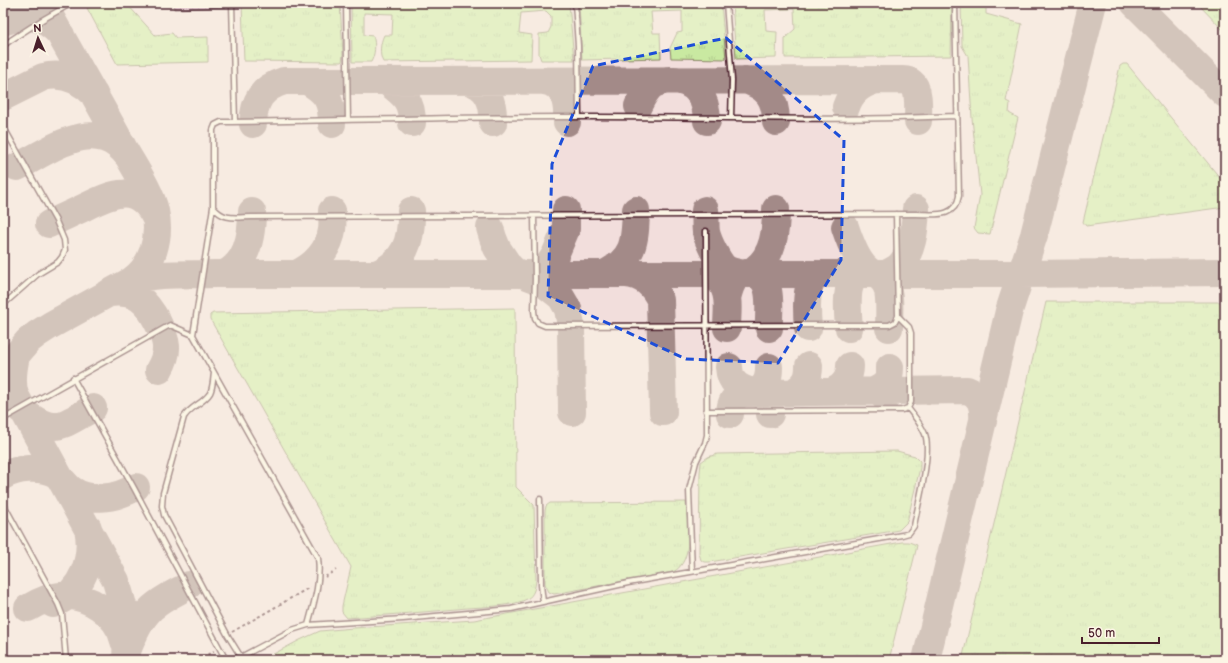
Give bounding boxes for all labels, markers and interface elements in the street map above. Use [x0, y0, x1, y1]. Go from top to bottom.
north arrow [18, 18, 58, 58]
text: N [33, 22, 42, 35]
scale bar [1082, 619, 1159, 645]
text: 50 m [1088, 626, 1115, 641]

